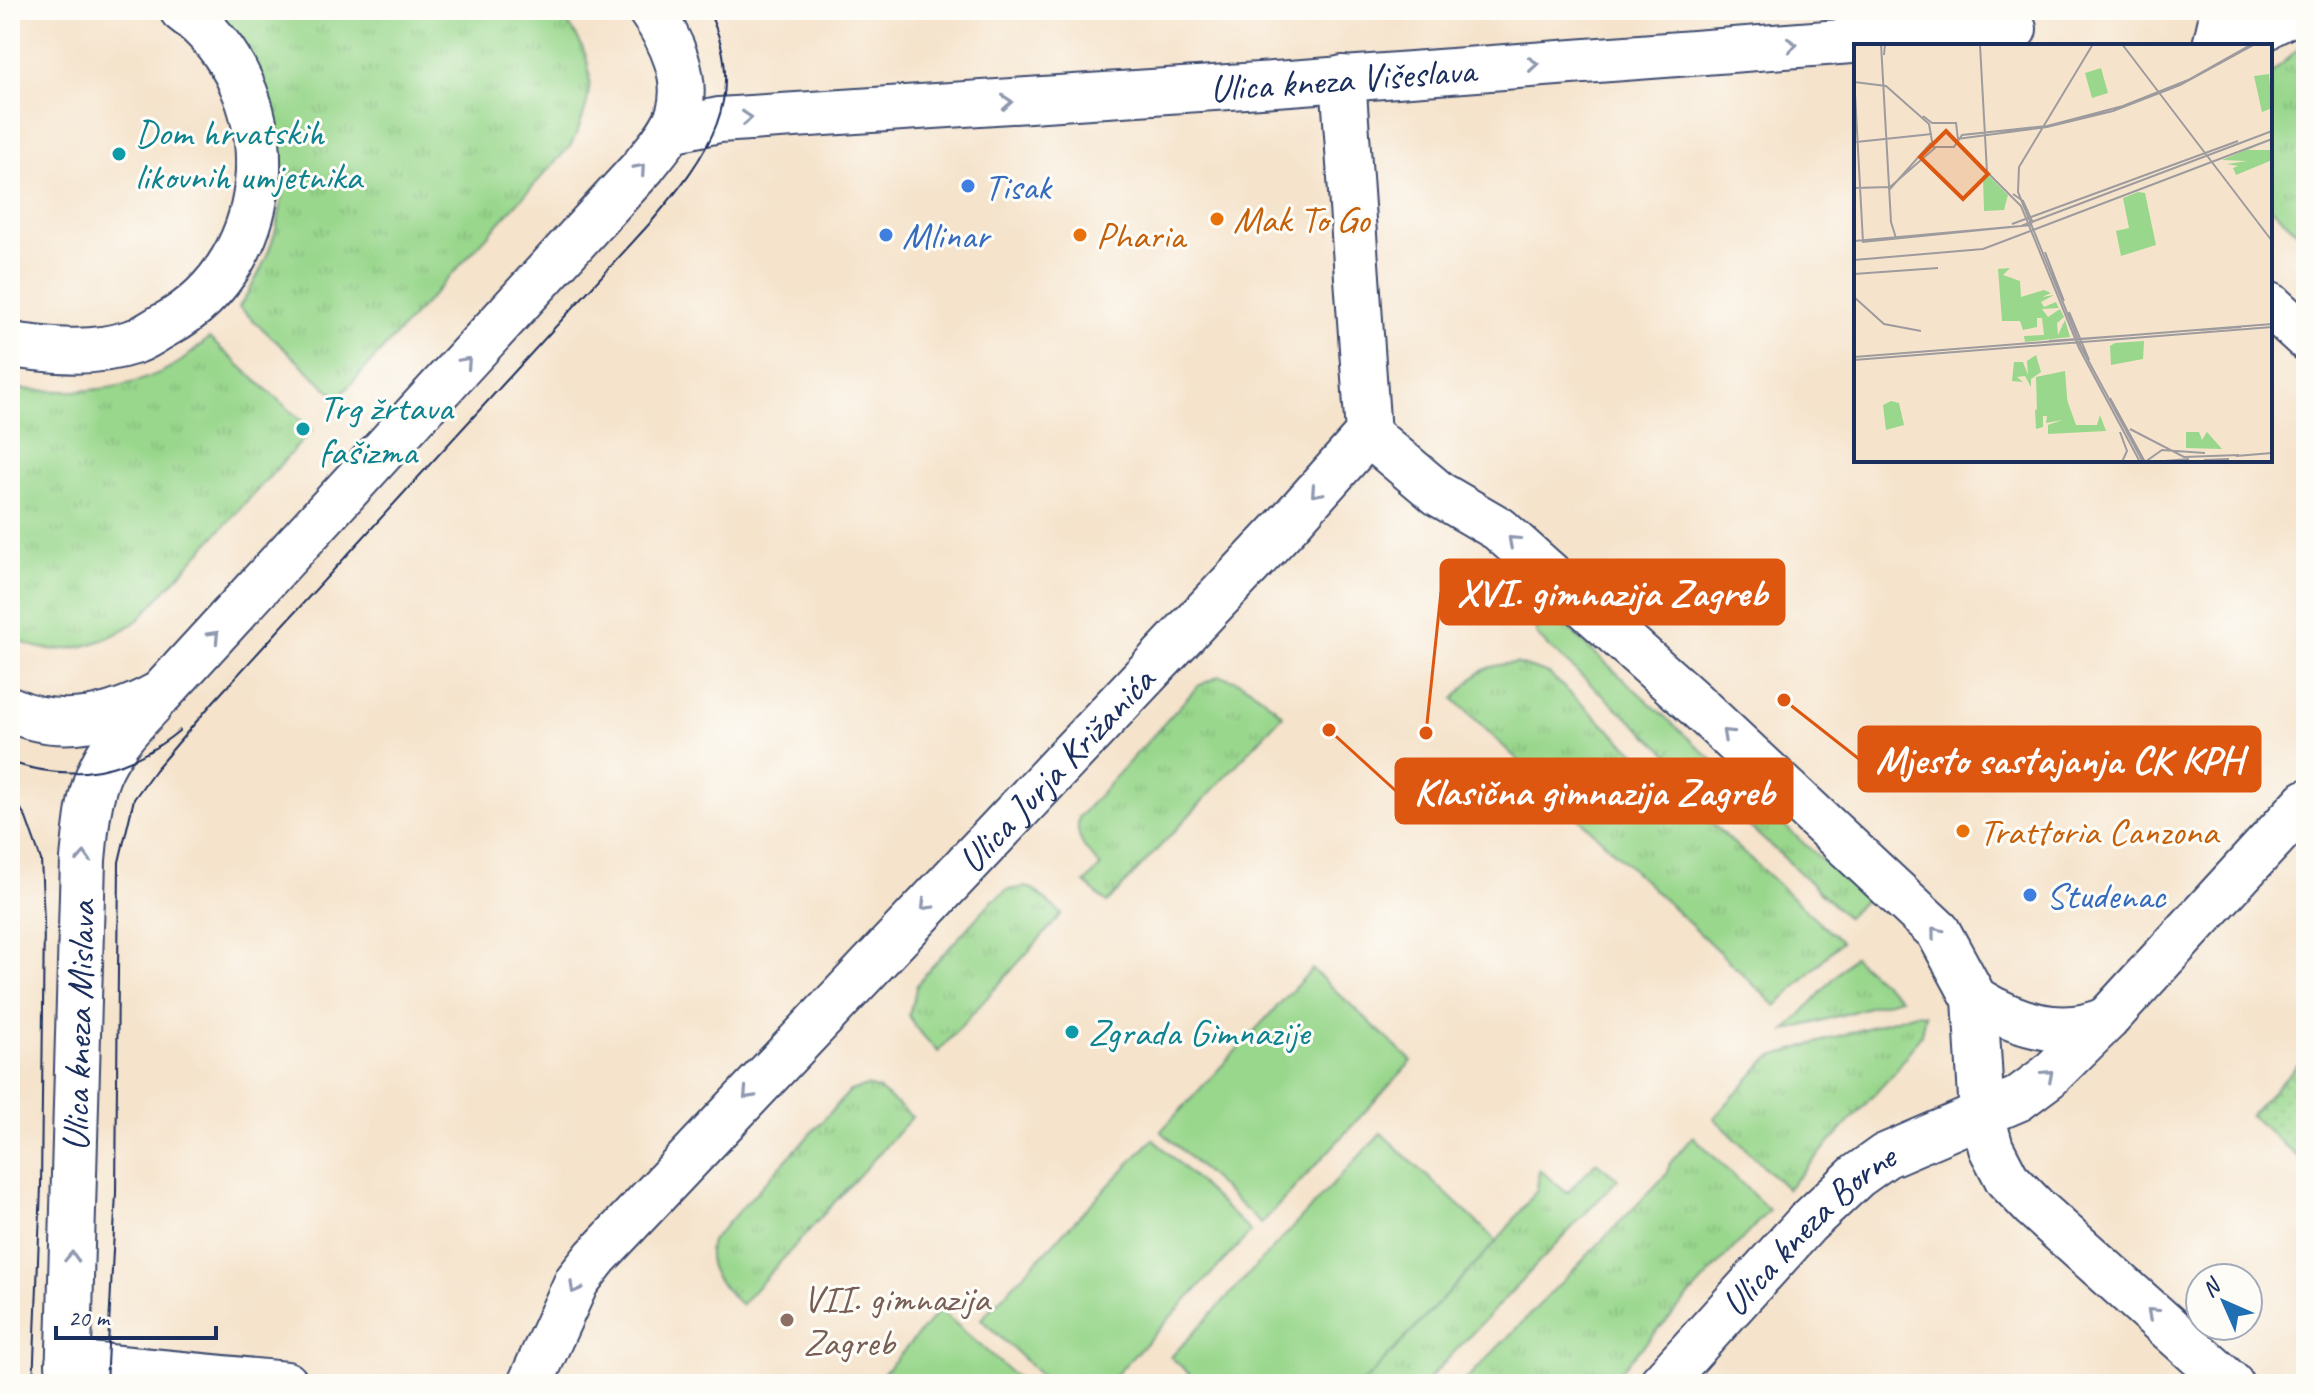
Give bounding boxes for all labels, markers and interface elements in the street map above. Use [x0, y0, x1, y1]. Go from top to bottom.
one-way arrow [1786, 37, 1799, 54]
inset map [1854, 44, 2272, 462]
street label: Ulica kneza Višeslava [1208, 46, 1480, 112]
one-way arrow [1527, 56, 1540, 73]
one-way arrow [1001, 94, 1014, 111]
place label: Dom hrvatskih likovnih umjetnika [135, 109, 364, 200]
one-way arrow [741, 110, 754, 127]
marker: Dom hrvatskih likovnih umjetnika [110, 145, 128, 163]
place label: Tisak [984, 163, 1053, 210]
one-way arrow [630, 164, 645, 179]
marker: Tisak [959, 177, 977, 195]
place label: Mak To Go [1233, 196, 1371, 243]
marker: Mak To Go [1208, 210, 1226, 228]
place label: Mlinar [902, 212, 993, 259]
place label: Pharia [1096, 212, 1188, 259]
marker: Mlinar [877, 226, 895, 244]
marker: Pharia [1071, 226, 1089, 244]
one-way arrow [456, 357, 471, 371]
place label: Trg žrtava fašizma [319, 384, 455, 475]
marker: Trg žrtava fašizma [294, 420, 312, 438]
one-way arrow [1312, 483, 1326, 498]
one-way arrow [1508, 536, 1522, 551]
callout: XVI. gimnazija Zagreb [1441, 560, 1784, 624]
text: XVI. gimnazija Zagreb [1457, 568, 1769, 618]
one-way arrow [204, 631, 219, 645]
street label: Ulica Jurja Križanića [948, 655, 1166, 882]
callout: Mjesto sastajanja CK KPH [1859, 727, 2260, 791]
one-way arrow [1722, 729, 1736, 743]
text: Mjesto sastajanja CK KPH [1875, 735, 2250, 785]
callout: Klasična gimnazija Zagreb [1396, 759, 1792, 823]
text: Klasična gimnazija Zagreb [1414, 767, 1778, 817]
place label: Trattoria Canzona [1979, 808, 2220, 855]
marker: Trattoria Canzona [1954, 822, 1972, 840]
one-way arrow [75, 850, 92, 863]
place label: Studenac [2046, 872, 2168, 919]
marker: Studenac [2021, 886, 2039, 904]
one-way arrow [921, 896, 935, 910]
street label: Ulica kneza Mislava [51, 898, 105, 1152]
one-way arrow [1931, 926, 1946, 941]
place label: Zgrada Gimnazije [1088, 1009, 1312, 1056]
marker: Zgrada Gimnazije [1063, 1023, 1081, 1041]
one-way arrow [2039, 1070, 2054, 1085]
one-way arrow [742, 1085, 757, 1099]
street label: Ulica kneza Borne [1711, 1130, 1904, 1326]
one-way arrow [63, 1250, 80, 1263]
north arrow [2184, 1262, 2264, 1342]
text: N [2196, 1271, 2228, 1303]
place label: VII. gimnazija Zagreb [803, 1275, 992, 1366]
one-way arrow [569, 1279, 585, 1293]
scale bar [56, 1290, 216, 1340]
text: 20 m [68, 1303, 111, 1333]
one-way arrow [2147, 1308, 2162, 1323]
marker: VII. gimnazija Zagreb [778, 1311, 796, 1329]

